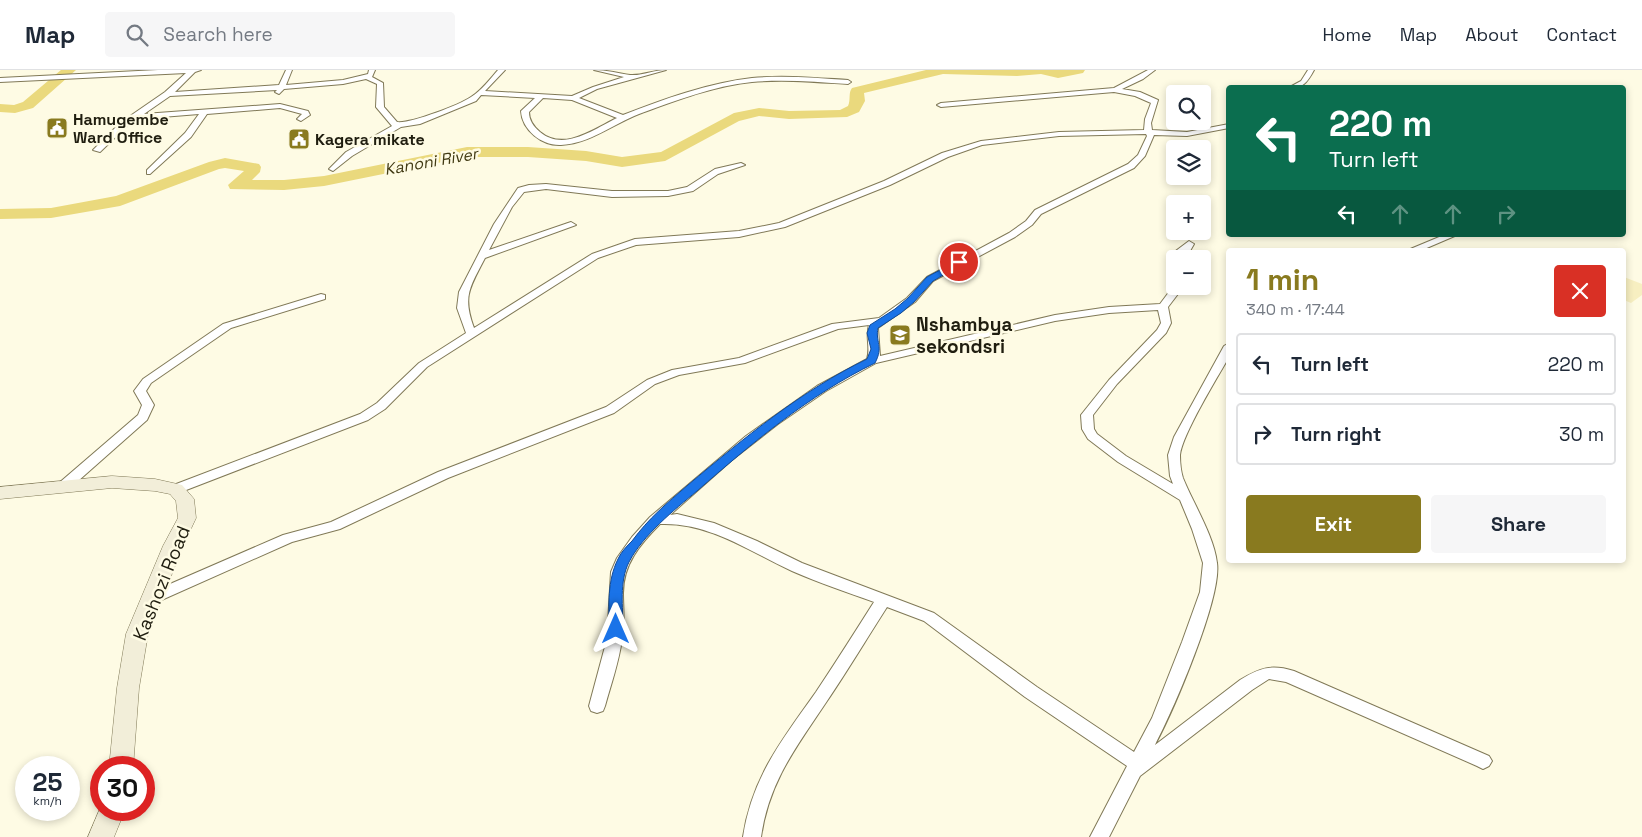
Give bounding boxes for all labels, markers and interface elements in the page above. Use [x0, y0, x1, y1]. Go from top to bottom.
search box [105, 12, 455, 57]
text: Map [25, 19, 75, 50]
icon: search [123, 21, 151, 49]
text: Search here [163, 22, 273, 47]
text: Home [1323, 23, 1372, 46]
text: Map [1400, 23, 1437, 46]
text: About [1465, 23, 1519, 46]
text: Contact [1547, 23, 1617, 46]
map controls [1166, 85, 1211, 295]
button: search [1166, 85, 1211, 130]
text: 220 m [1329, 102, 1432, 146]
icon: left [1246, 105, 1311, 170]
place label: Hamugembe Ward Office [73, 109, 169, 148]
public building icon: Hamugembe Ward Office [45, 116, 69, 140]
public building icon: Kagera mikate [287, 127, 311, 151]
place label: Kagera mikate [315, 129, 425, 150]
button: layers [1166, 140, 1211, 185]
water label: Kanoni River [383, 143, 481, 180]
text: Turn left [1329, 145, 1419, 173]
button: + [1166, 195, 1211, 240]
icon: left [1333, 200, 1361, 228]
icon: ahead [1386, 200, 1414, 228]
icon: ahead [1439, 200, 1467, 228]
icon: right [1492, 200, 1520, 228]
pin [938, 241, 980, 283]
icon: arrive [945, 248, 973, 276]
button: − [1166, 250, 1211, 295]
text: 1 min [1246, 260, 1319, 299]
button: close [1554, 265, 1606, 317]
text: 340 m · 17:44 [1246, 299, 1345, 320]
place label: Nshambya sekondsri [916, 312, 1012, 359]
school or university icon: Nshambya sekondsri [888, 323, 912, 347]
icon: left [1248, 350, 1276, 378]
text: Turn left [1291, 352, 1369, 377]
text: 220 m [1548, 352, 1604, 377]
icon: right [1248, 420, 1276, 448]
text: Turn right [1291, 422, 1381, 447]
text: 30 m [1559, 422, 1604, 447]
button: Exit [1246, 495, 1421, 553]
button: Share [1431, 495, 1606, 553]
street label: Kashozi Road [127, 522, 196, 644]
position arrow [589, 602, 641, 654]
speed limit sign: 30 [90, 756, 155, 821]
text: 25 [33, 766, 62, 798]
text: km/h [33, 793, 62, 809]

